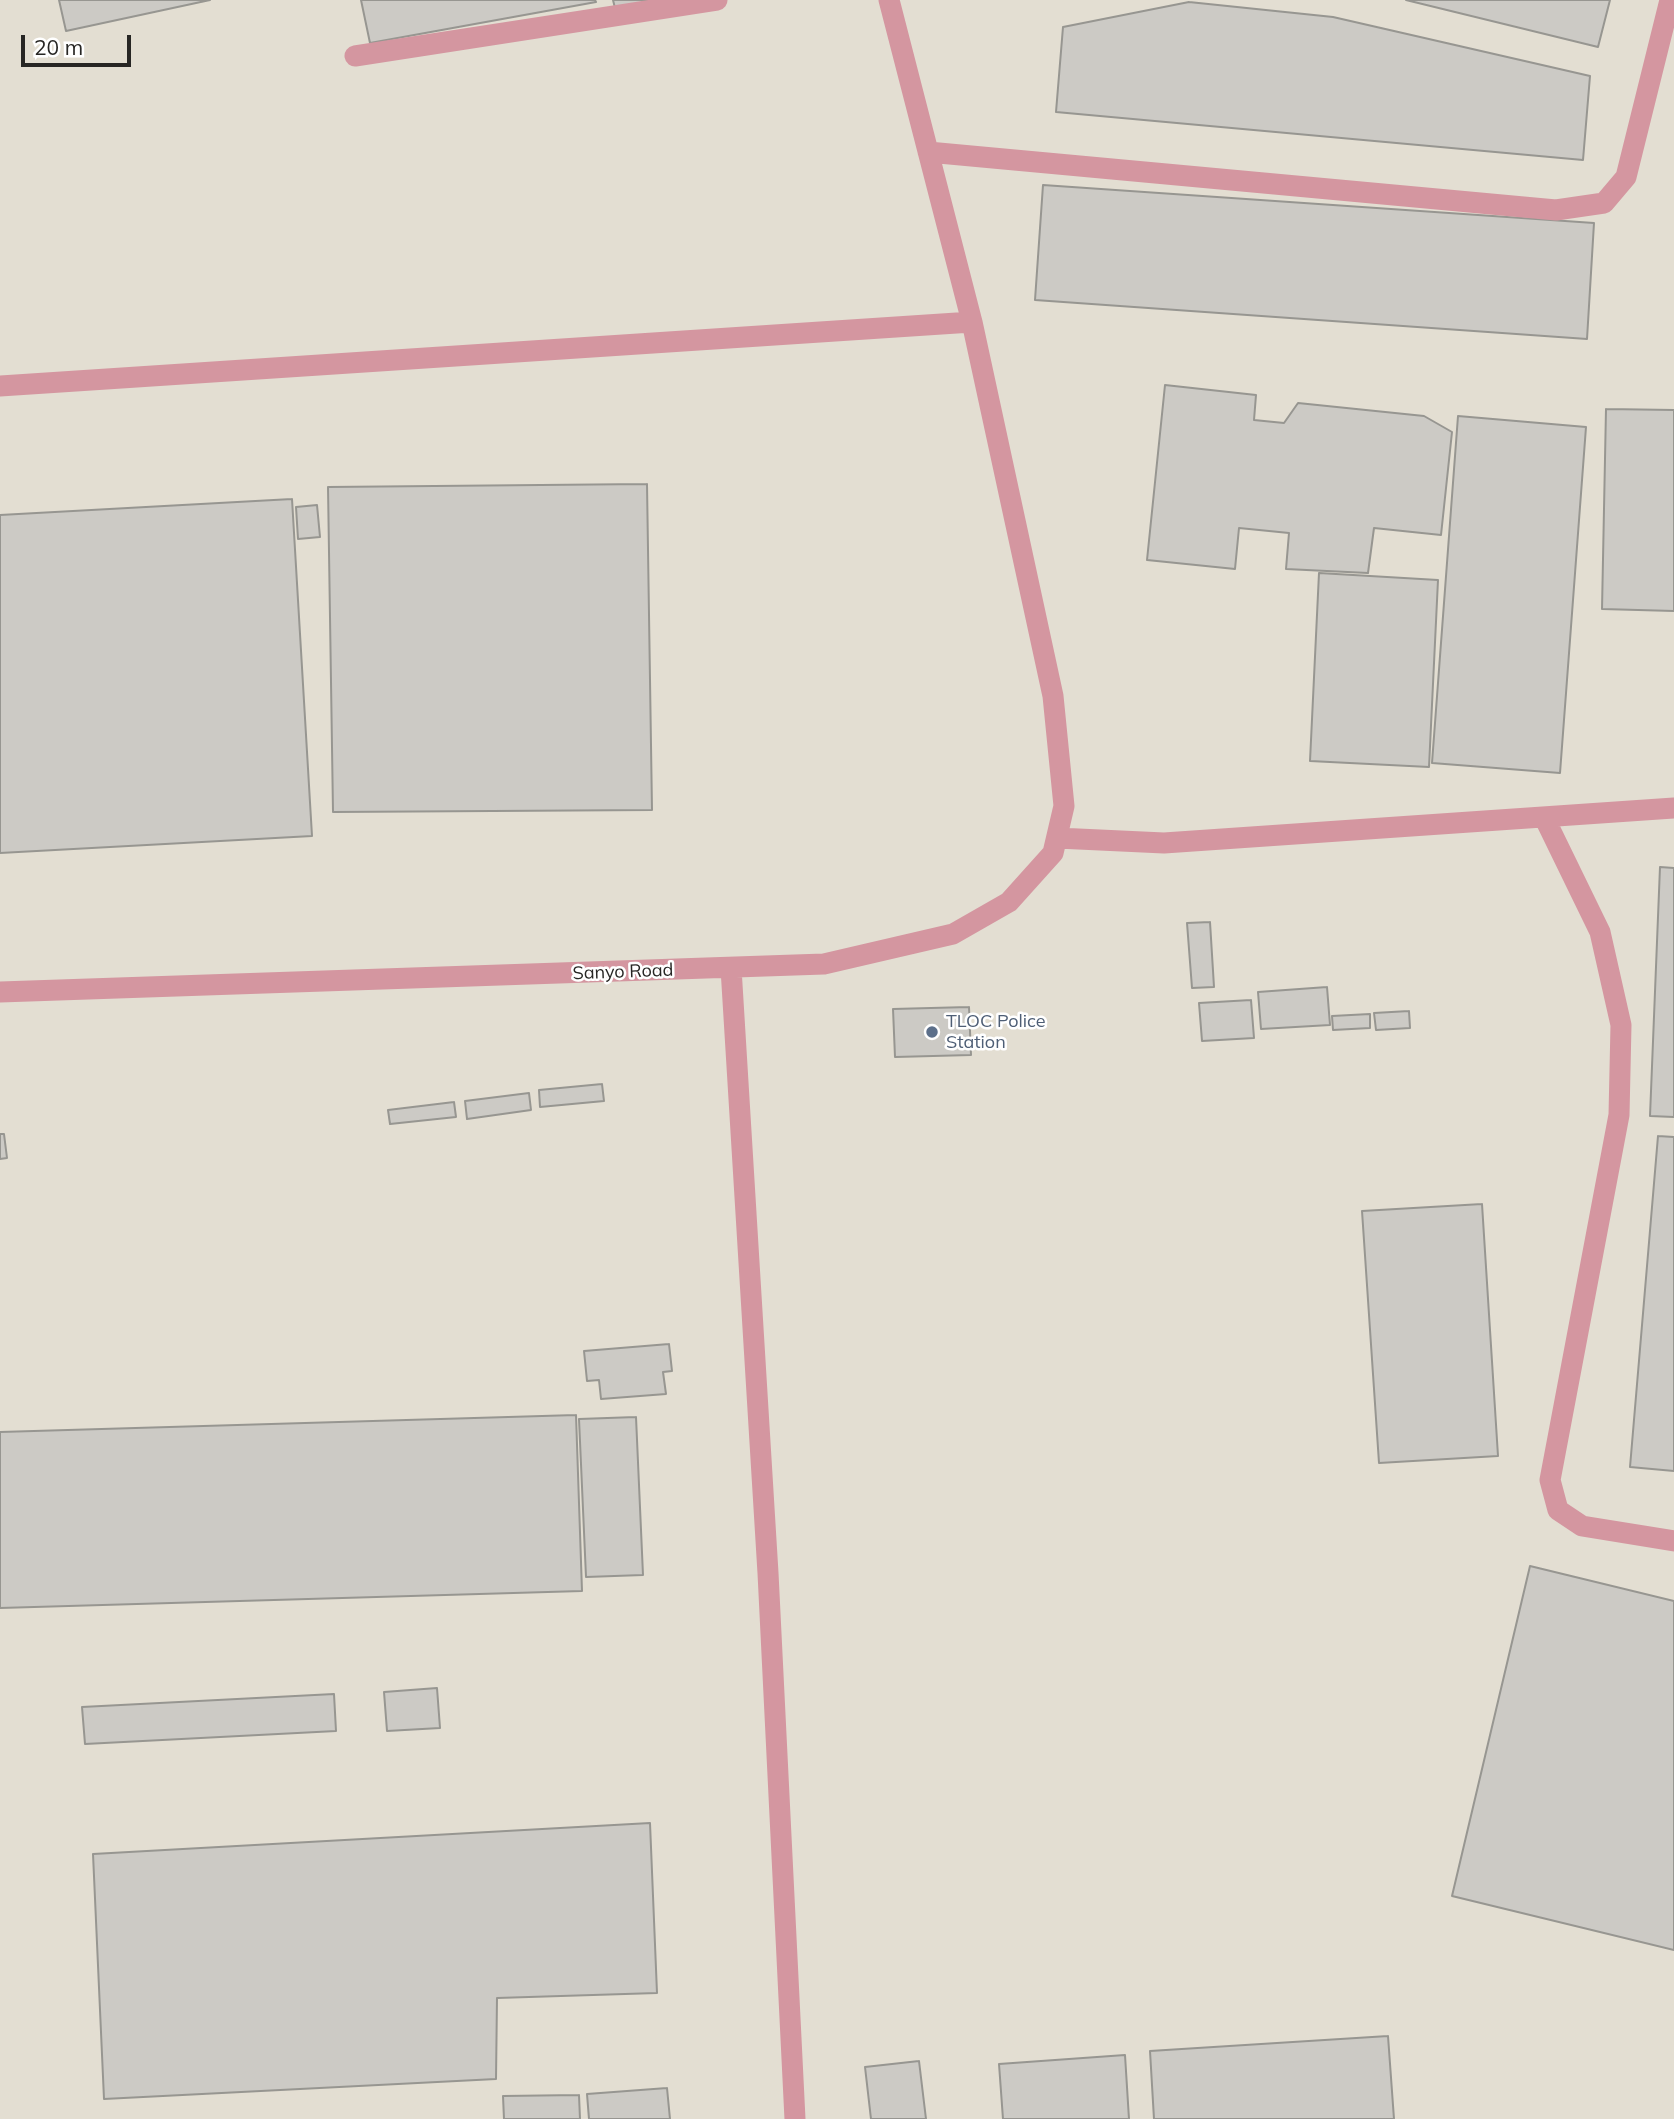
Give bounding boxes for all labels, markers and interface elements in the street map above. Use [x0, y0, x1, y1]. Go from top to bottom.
scale bar [24, 21, 135, 65]
text: 20 m [34, 34, 83, 60]
street label: Sanyo Road [572, 959, 674, 985]
place label: TLOC Police Station [946, 1011, 1046, 1054]
marker: TLOC Police Station [924, 1024, 940, 1040]

